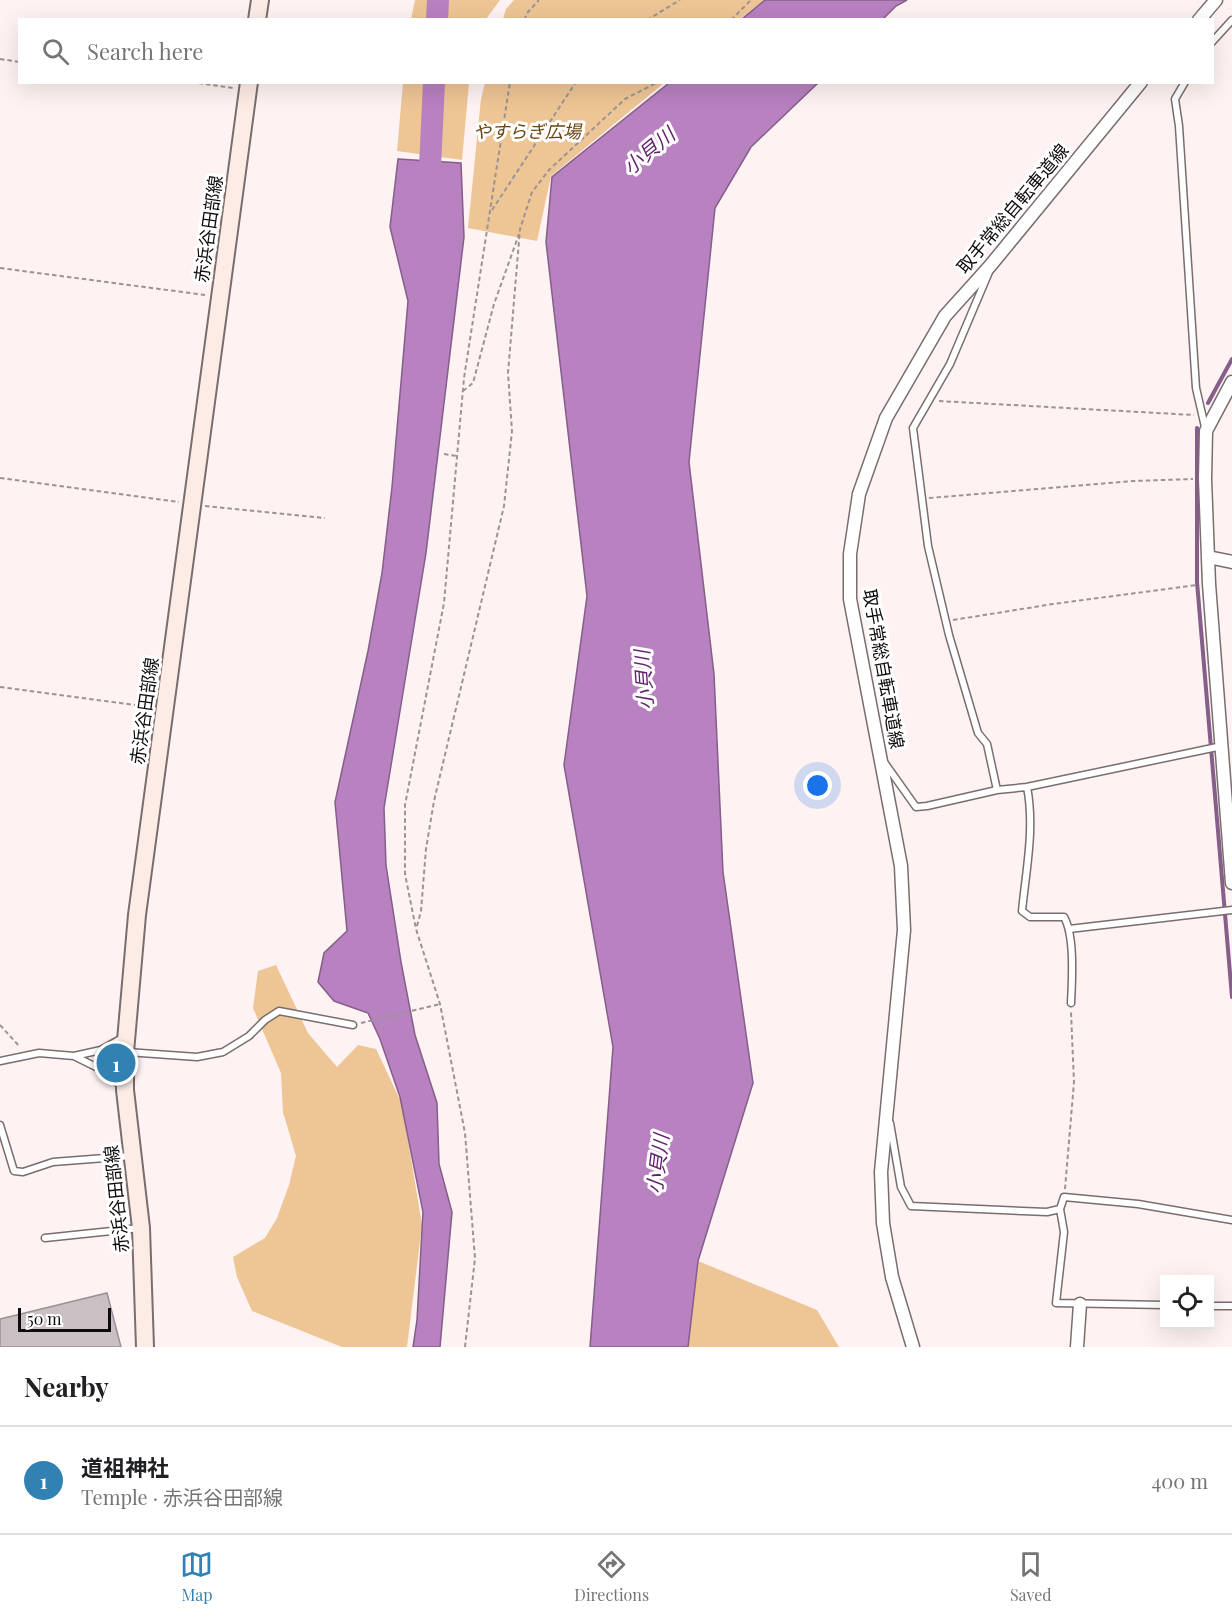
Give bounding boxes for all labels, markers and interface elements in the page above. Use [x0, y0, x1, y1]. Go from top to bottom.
search box [18, 18, 1214, 84]
icon: search [39, 35, 72, 68]
text: Search here [87, 36, 203, 66]
park label: やすらぎ広場 [473, 119, 583, 143]
water label: 小貝川 [616, 119, 681, 179]
street label: 取手常総自転車道線 [951, 139, 1073, 278]
street label: 赤浜谷田部線 [189, 174, 227, 284]
street label: 取手常総自転車道線 [858, 587, 910, 751]
water label: 小貝川 [627, 647, 658, 711]
street label: 赤浜谷田部線 [125, 656, 163, 766]
your location [803, 771, 832, 800]
pin: 1 [96, 1040, 136, 1086]
water label: 小貝川 [639, 1130, 674, 1195]
street label: 赤浜谷田部線 [98, 1144, 134, 1254]
map controls [1160, 1275, 1214, 1329]
button: locate [1160, 1275, 1214, 1329]
scale bar [18, 1305, 111, 1332]
text: 50 m [27, 1308, 61, 1329]
text: Nearby [24, 1369, 109, 1404]
text: 道祖神社 [81, 1452, 169, 1482]
text: 1 [40, 1467, 47, 1494]
text: 400 m [1151, 1467, 1208, 1494]
text: Temple · 赤浜谷田部線 [81, 1483, 283, 1510]
tab: Map [180, 1548, 213, 1605]
tab: Directions [574, 1548, 649, 1605]
tab: Saved [1010, 1548, 1052, 1605]

